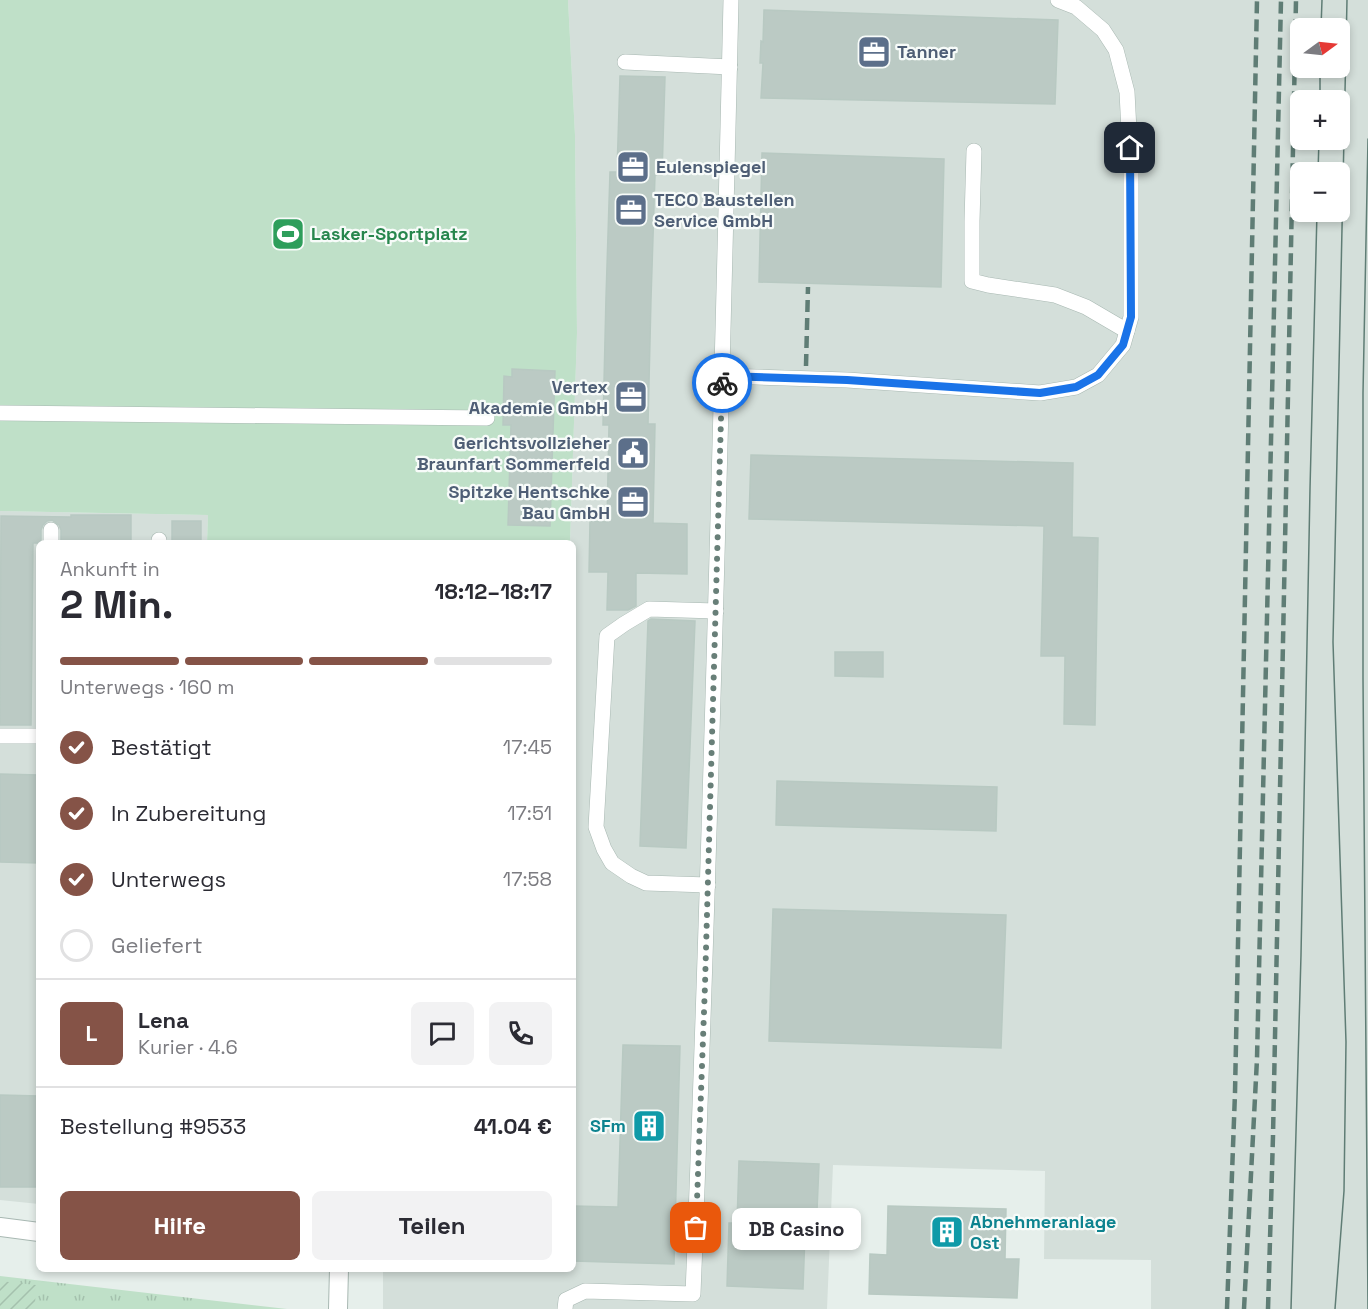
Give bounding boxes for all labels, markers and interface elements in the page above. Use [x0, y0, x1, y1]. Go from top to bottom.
north arrow [1290, 18, 1350, 78]
map controls [1290, 18, 1350, 222]
office icon: Tanner [856, 34, 892, 70]
place label: Tanner [897, 40, 956, 63]
button: + [1290, 90, 1350, 150]
pin [1104, 122, 1155, 173]
icon: home [1113, 131, 1146, 164]
office icon: Eulenspiegel [615, 149, 651, 185]
place label: Eulenspiegel [656, 155, 766, 178]
button: − [1290, 162, 1350, 222]
place label: TECO Baustellen Service GmbH [654, 188, 795, 232]
office icon: TECO Baustellen Service GmbH [613, 192, 649, 228]
sports icon: Lasker-Sportplatz [270, 216, 306, 252]
place label: Lasker-Sportplatz [311, 222, 468, 245]
courier [692, 353, 752, 413]
icon: bike [706, 367, 739, 400]
place label: Vertex Akademie GmbH [469, 375, 608, 419]
office icon: Vertex Akademie GmbH [613, 379, 649, 415]
place label: Gerichtsvollzieher Braunfart Sommerfeld [417, 431, 610, 475]
public building icon: Gerichtsvollzieher Braunfart Sommerfeld [615, 435, 651, 471]
place label: Spitzke Hentschke Bau GmbH [448, 480, 610, 524]
office icon: Spitzke Hentschke Bau GmbH [615, 484, 651, 520]
text: Ankunft in [60, 556, 160, 582]
text: 18:12–18:17 [435, 577, 552, 605]
text: 2 Min. [60, 580, 174, 629]
text: Unterwegs · 160 m [60, 674, 234, 700]
icon: check [60, 731, 93, 764]
text: Bestätigt [111, 733, 212, 761]
text: 17:45 [503, 734, 552, 760]
icon: check [60, 797, 93, 830]
text: In Zubereitung [111, 799, 266, 827]
text: 17:51 [507, 800, 552, 826]
icon: check [60, 863, 93, 896]
text: Unterwegs [111, 865, 226, 893]
text: 17:58 [503, 866, 552, 892]
text: Geliefert [111, 931, 203, 959]
button: chat [411, 1002, 474, 1065]
button: phone [489, 1002, 552, 1065]
text: Lena [138, 1006, 189, 1034]
text: L [86, 1019, 97, 1047]
text: Kurier · 4.6 [138, 1034, 238, 1060]
building icon: SFm [631, 1108, 667, 1144]
text: Bestellung #9533 [60, 1112, 246, 1140]
text: 41.04 € [474, 1112, 552, 1140]
place label: SFm [590, 1114, 626, 1137]
button: Hilfe [60, 1191, 300, 1260]
button: Teilen [312, 1191, 552, 1260]
pin [670, 1202, 721, 1253]
callout: DB Casino [732, 1207, 861, 1249]
place label: Abnehmeranlage Ost [970, 1210, 1117, 1254]
icon: bag [679, 1211, 712, 1244]
building icon: Abnehmeranlage Ost [929, 1214, 965, 1250]
text: DB Casino [749, 1216, 844, 1242]

